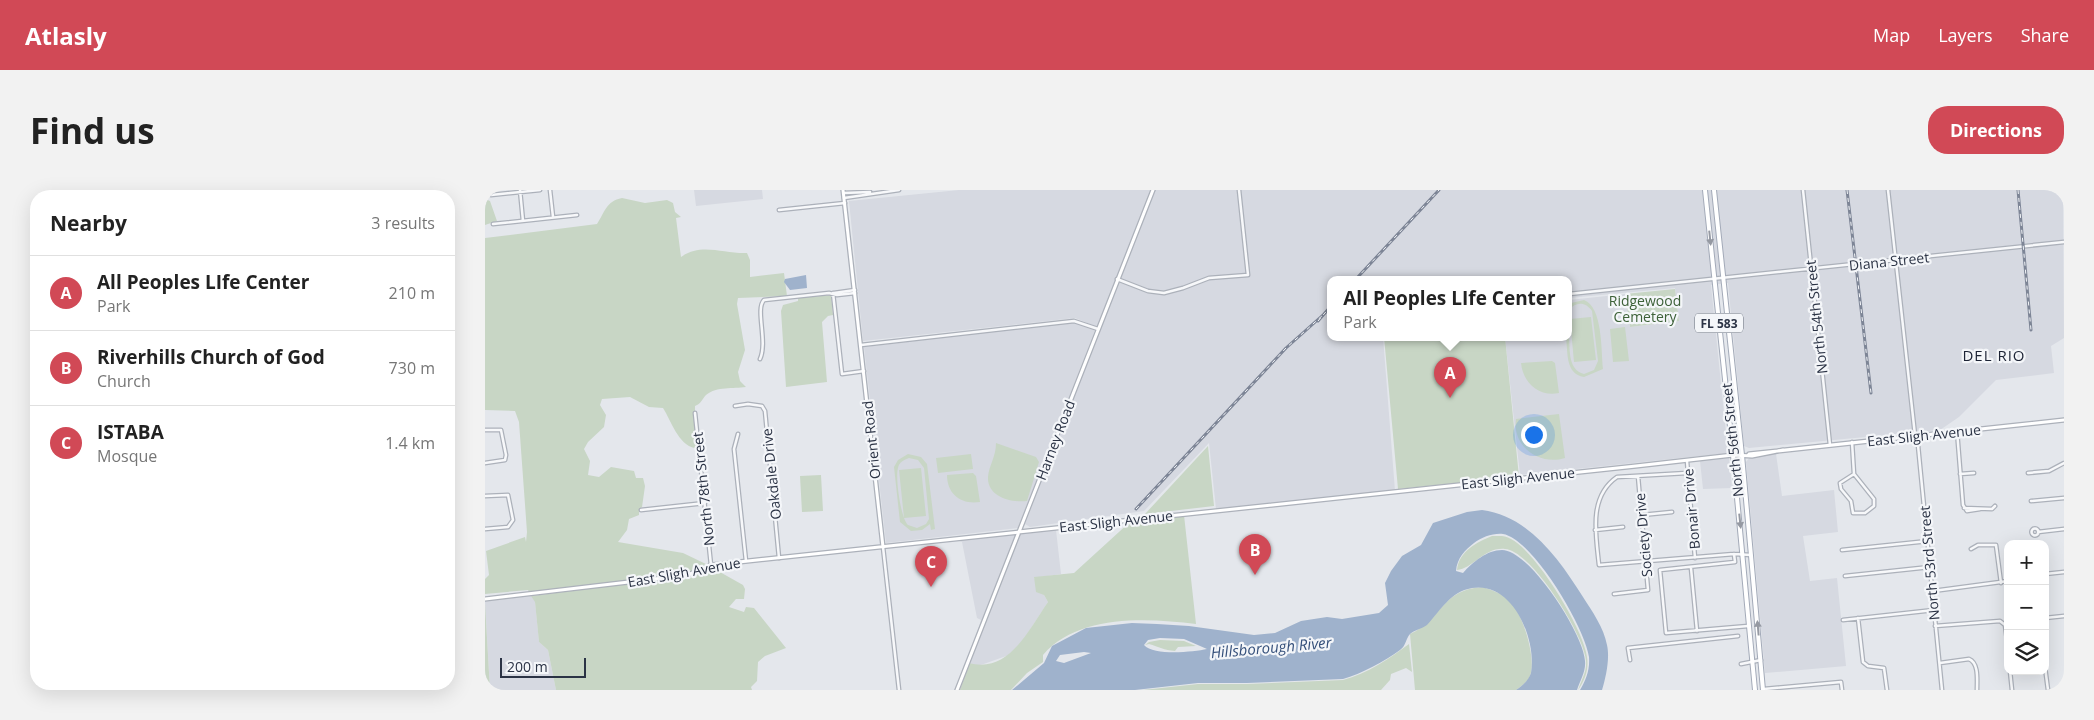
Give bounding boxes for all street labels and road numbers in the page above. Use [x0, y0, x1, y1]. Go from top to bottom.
street label: Diana Street [1848, 247, 1930, 275]
street label: North 54th Street [1801, 259, 1831, 375]
road number: FL 583 [1695, 314, 1743, 332]
street label: North 56th Street [1717, 382, 1747, 498]
street label: Harney Road [1031, 397, 1079, 483]
street label: Orient Road [857, 400, 885, 480]
street label: East Sligh Avenue [1866, 420, 1982, 450]
street label: Oakdale Drive [757, 427, 785, 521]
street label: North 78th Street [688, 431, 718, 547]
street label: East Sligh Avenue [1460, 463, 1576, 493]
street label: Bonair Drive [1678, 468, 1704, 550]
street label: Society Drive [1630, 492, 1656, 578]
street label: North 53rd Street [1915, 505, 1943, 621]
street label: East Sligh Avenue [1058, 506, 1174, 536]
street label: East Sligh Avenue [626, 553, 742, 591]

